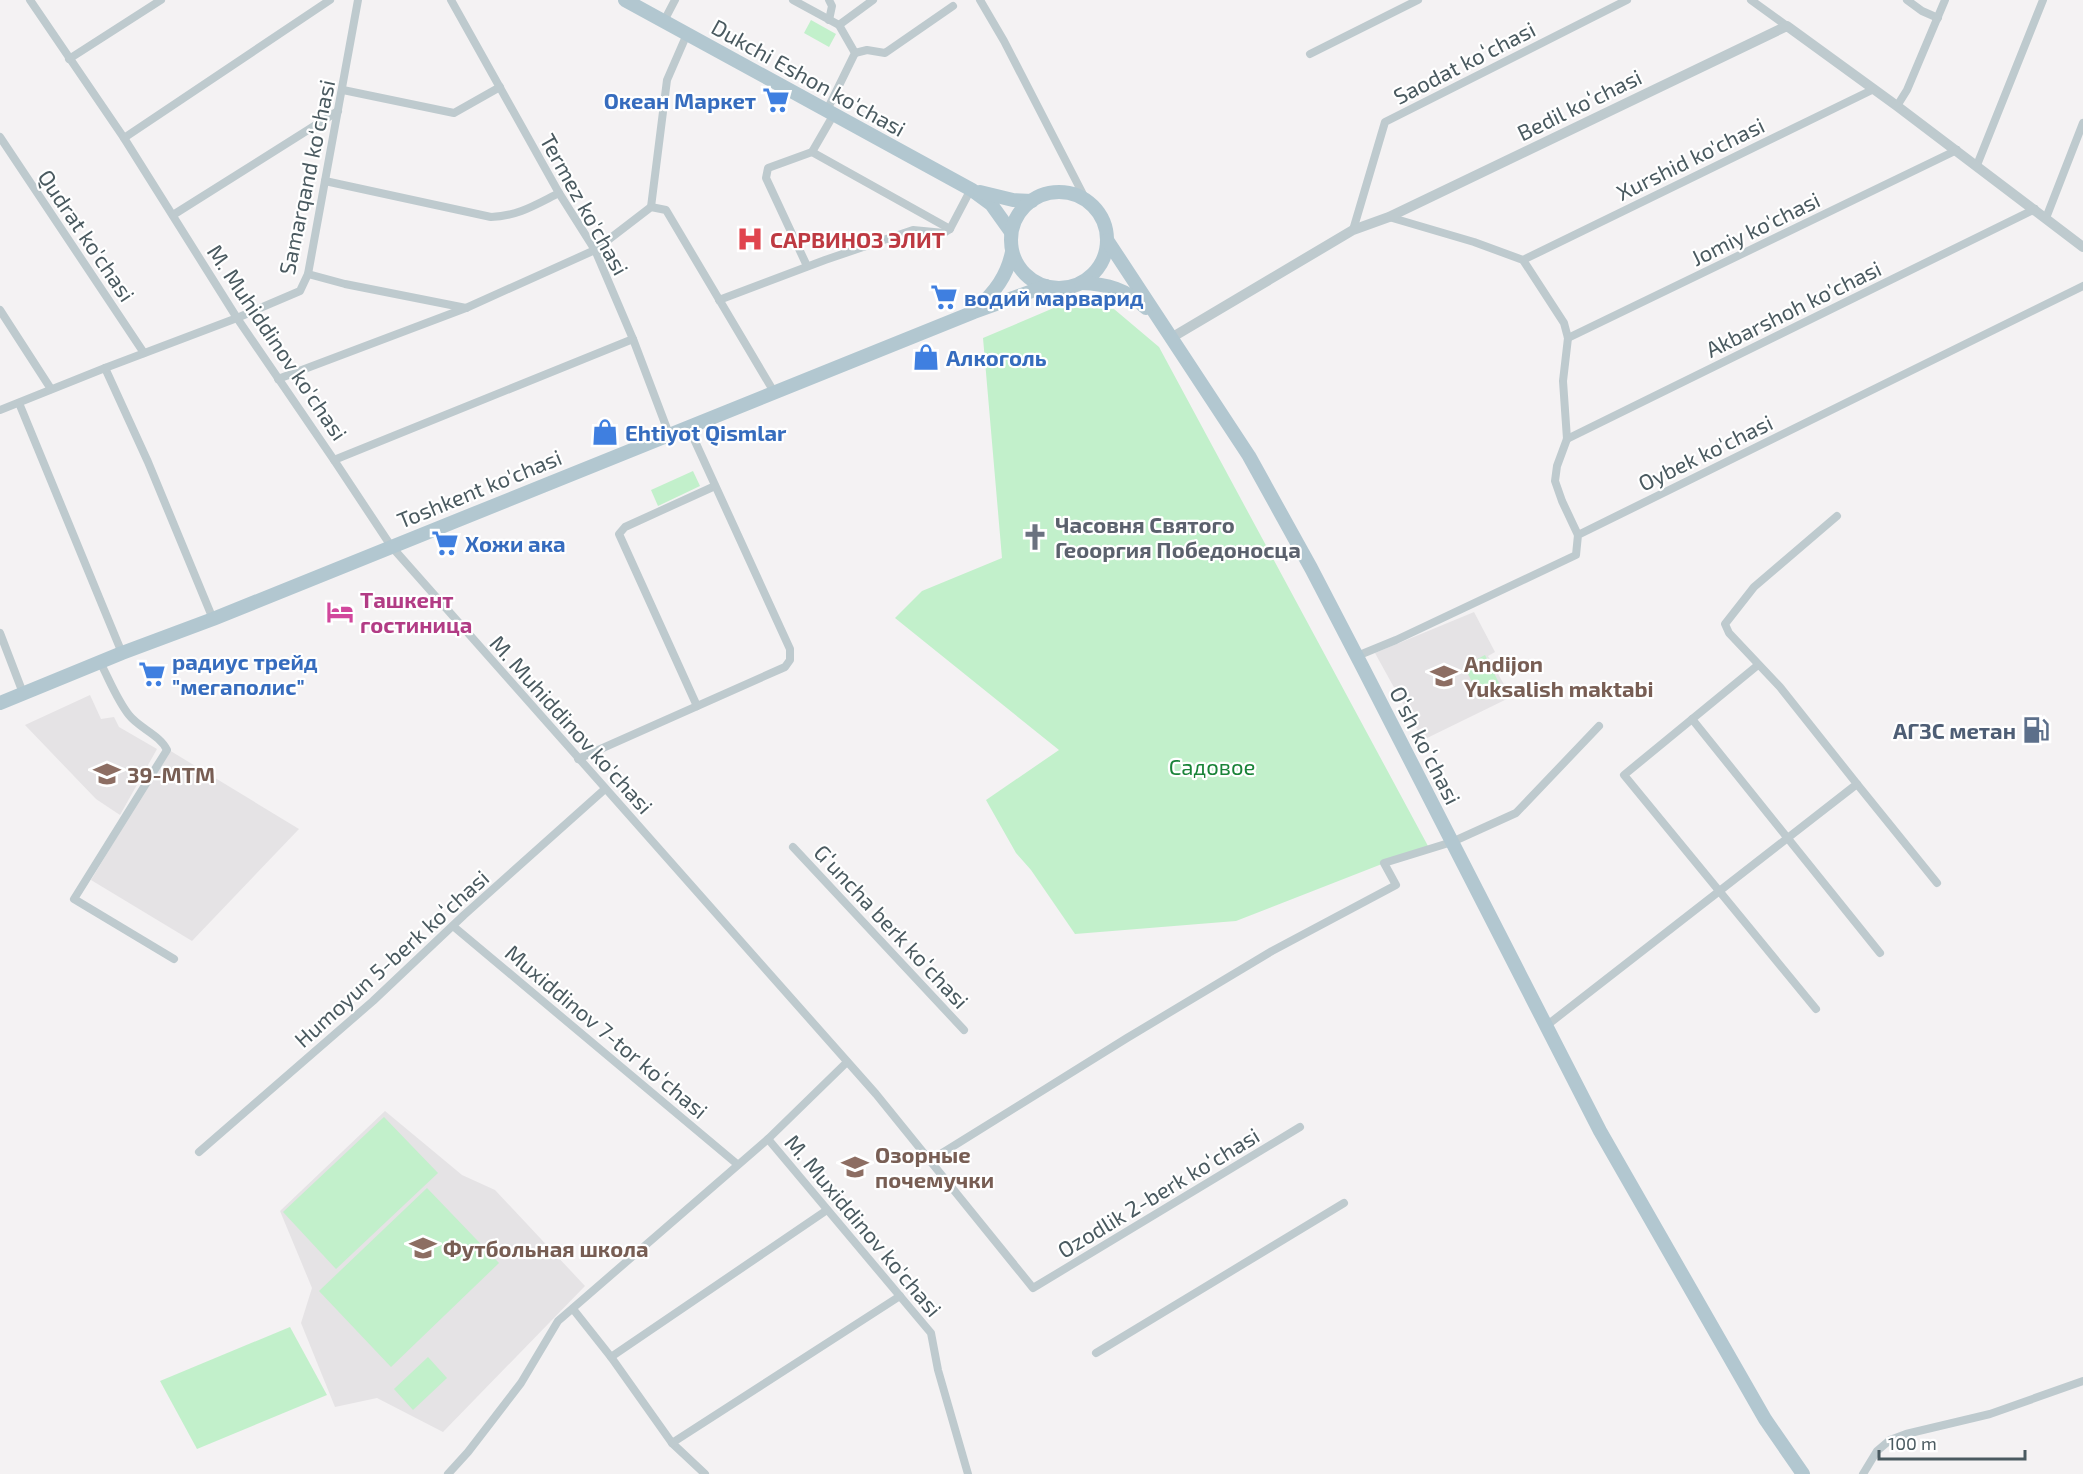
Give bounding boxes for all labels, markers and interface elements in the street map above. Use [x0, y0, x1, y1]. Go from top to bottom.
street label: Dukchi Eshon ko'chasi [707, 13, 911, 141]
street label: Saodat koʻchasi [1389, 15, 1539, 109]
street label: Bedil koʻchasi [1513, 63, 1645, 145]
street label: Samarqand ko‘chasi [273, 77, 339, 277]
supermarket icon: Океан Маркет [761, 85, 791, 115]
place label: Океан Маркет [604, 87, 756, 113]
street label: Xurshid ko'chasi [1612, 111, 1768, 205]
street label: Termez ko'chasi [535, 129, 635, 279]
street label: Qudrat ko'chasi [32, 164, 141, 306]
street label: Jomiy ko'chasi [1686, 186, 1824, 270]
hospital icon: САРВИНОЗ ЭЛИТ [735, 224, 765, 254]
place label: САРВИНОЗ ЭЛИТ [770, 226, 945, 252]
street label: M. Muhiddinov ko'chasi [203, 239, 353, 445]
street label: Akbarshoh ko'chasi [1701, 254, 1885, 362]
supermarket icon: водий марварид [929, 282, 959, 312]
place label: водий марварид [964, 284, 1144, 310]
shop icon: Алкоголь [911, 342, 941, 372]
place label: Алкоголь [946, 344, 1047, 370]
street label: Oybek ko'chasi [1634, 408, 1776, 496]
shop icon: Ehtiyot Qismlar [590, 417, 620, 447]
place label: Ehtiyot Qismlar [625, 419, 787, 446]
street label: Toshkent ko'chasi [393, 443, 565, 533]
place label: Часовня Святого Геооргия Победоносца [1055, 511, 1301, 562]
church icon: Часовня Святого Геооргия Победоносца [1020, 522, 1050, 552]
supermarket icon: Хожи ака [430, 528, 460, 558]
place label: Хожи ака [465, 530, 566, 556]
place label: Ташкент гостиница [360, 586, 472, 637]
hotel icon: Ташкент гостиница [325, 597, 355, 627]
street label: M. Muhiddinov ko'chasi [485, 630, 659, 818]
place label: радиус трейд "мегаполис" [172, 648, 318, 699]
place label: Andijon Yuksalish maktabi [1464, 650, 1654, 701]
supermarket icon: радиус трейд "мегаполис" [137, 659, 167, 689]
school or university icon: Andijon Yuksalish maktabi [1429, 661, 1459, 691]
street label: Oʻsh koʻchasi [1385, 682, 1467, 808]
fuel station icon: АГЗС метан [2021, 715, 2051, 745]
place label: АГЗС метан [1893, 717, 2016, 743]
park label: Садовое [1169, 753, 1255, 779]
school or university icon: 39-MTM [92, 759, 122, 789]
place label: 39-MTM [127, 761, 215, 787]
street label: Gʻuncha berk koʻchasi [809, 839, 975, 1013]
street label: Humoyun 5-berk koʻchasi [289, 864, 493, 1052]
street label: Muxiddinov 7-tor koʻchasi [501, 939, 713, 1123]
street label: Ozodlik 2-berk koʻchasi [1052, 1121, 1264, 1263]
street label: M. Muxiddinov ko'chasi [780, 1129, 948, 1321]
place label: Озорные почемучки [875, 1141, 994, 1192]
school or university icon: Озорные почемучки [840, 1152, 870, 1182]
school or university icon: Футбольная школа [408, 1233, 438, 1263]
place label: Футбольная школа [443, 1235, 649, 1261]
scale bar [1879, 1423, 2024, 1461]
text: 100 m [1888, 1432, 1937, 1454]

